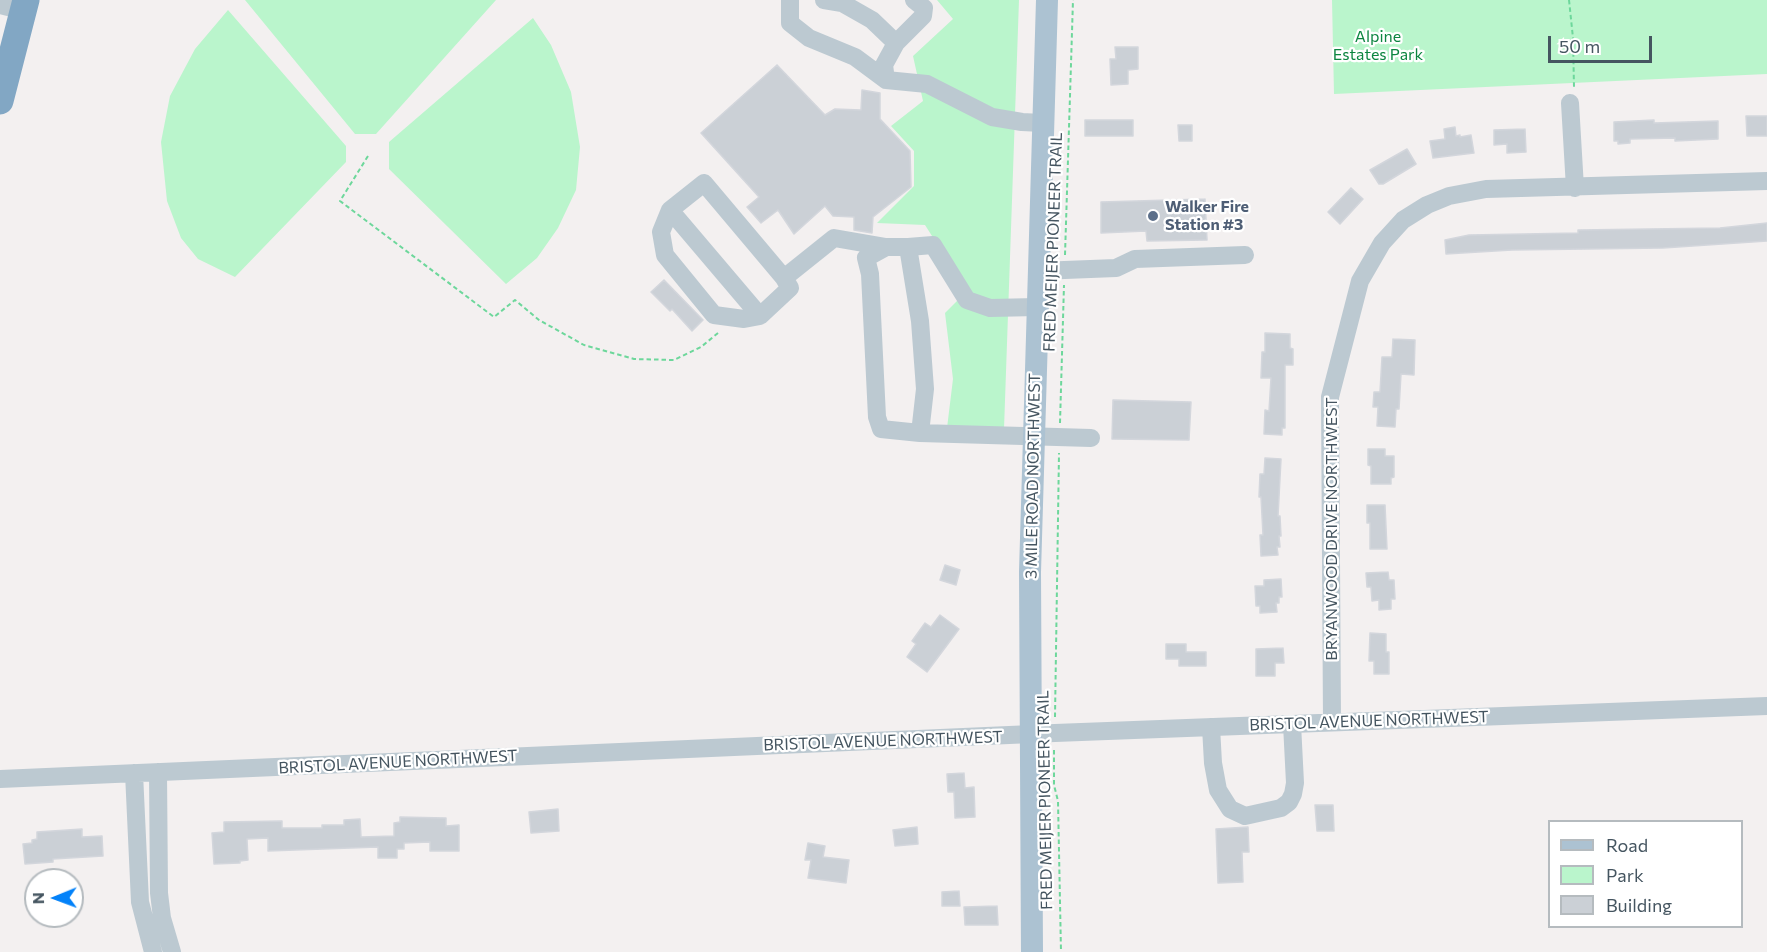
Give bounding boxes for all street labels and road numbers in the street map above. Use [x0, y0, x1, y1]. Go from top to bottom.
street label: FRED MEIJER PIONEER TRAIL [1040, 132, 1066, 352]
street label: 3 MILE ROAD NORTHWEST [1022, 373, 1044, 579]
street label: BRYANWOOD DRIVE NORTHWEST [1322, 397, 1342, 661]
street label: FRED MEIJER PIONEER TRAIL [1033, 690, 1057, 910]
street label: BRISTOL AVENUE NORTHWEST [1249, 707, 1489, 735]
street label: BRISTOL AVENUE NORTHWEST [763, 727, 1003, 755]
street label: BRISTOL AVENUE NORTHWEST [278, 746, 518, 778]

